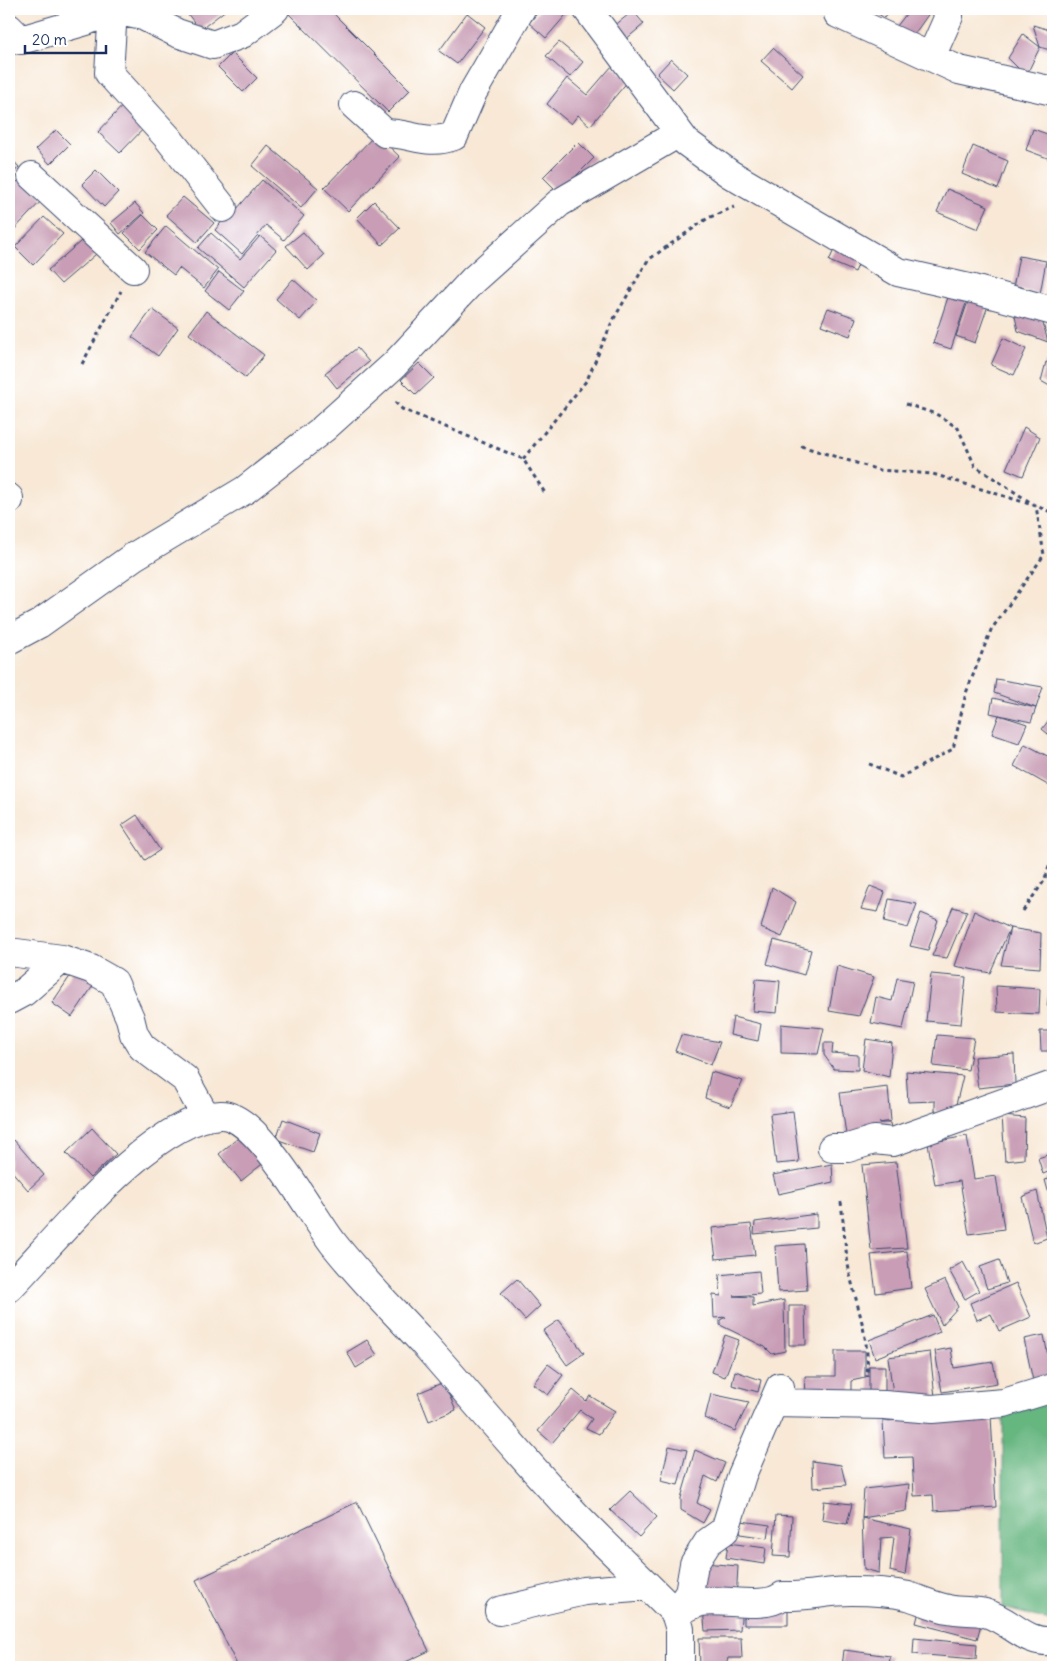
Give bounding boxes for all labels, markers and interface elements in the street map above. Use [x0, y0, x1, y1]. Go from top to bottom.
scale bar [25, 22, 106, 54]
text: 20 m [32, 30, 67, 49]

